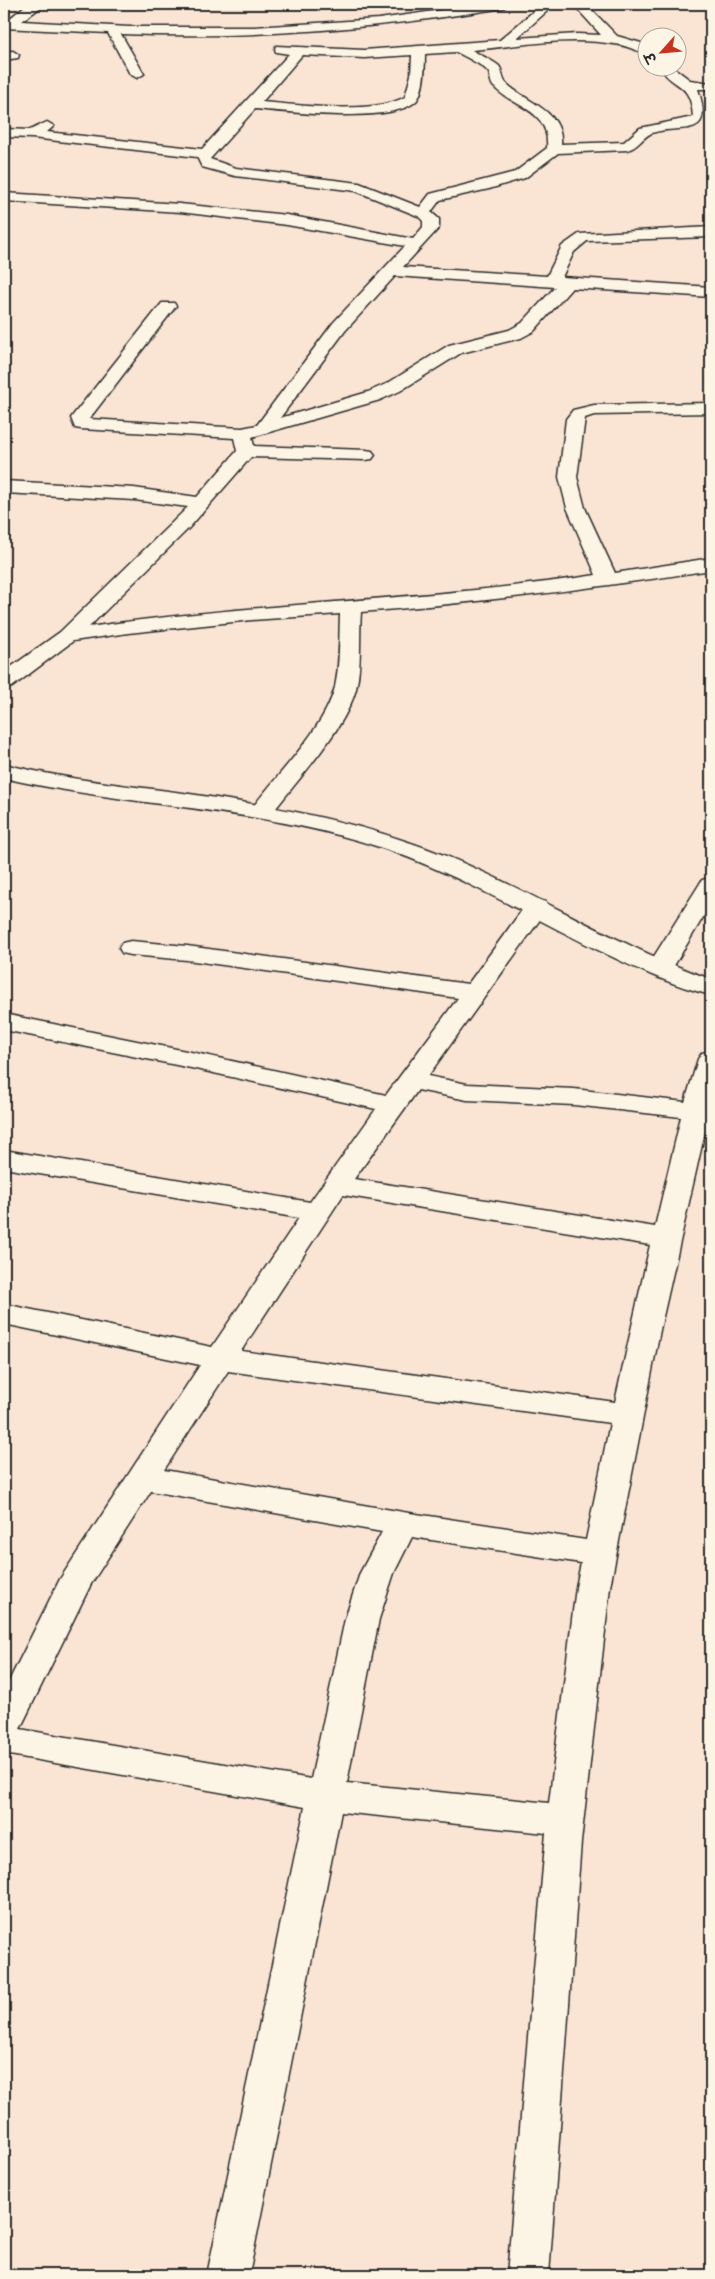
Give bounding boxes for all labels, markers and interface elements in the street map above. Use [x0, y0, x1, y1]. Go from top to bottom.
north arrow [638, 28, 688, 78]
text: उ [639, 48, 661, 68]

